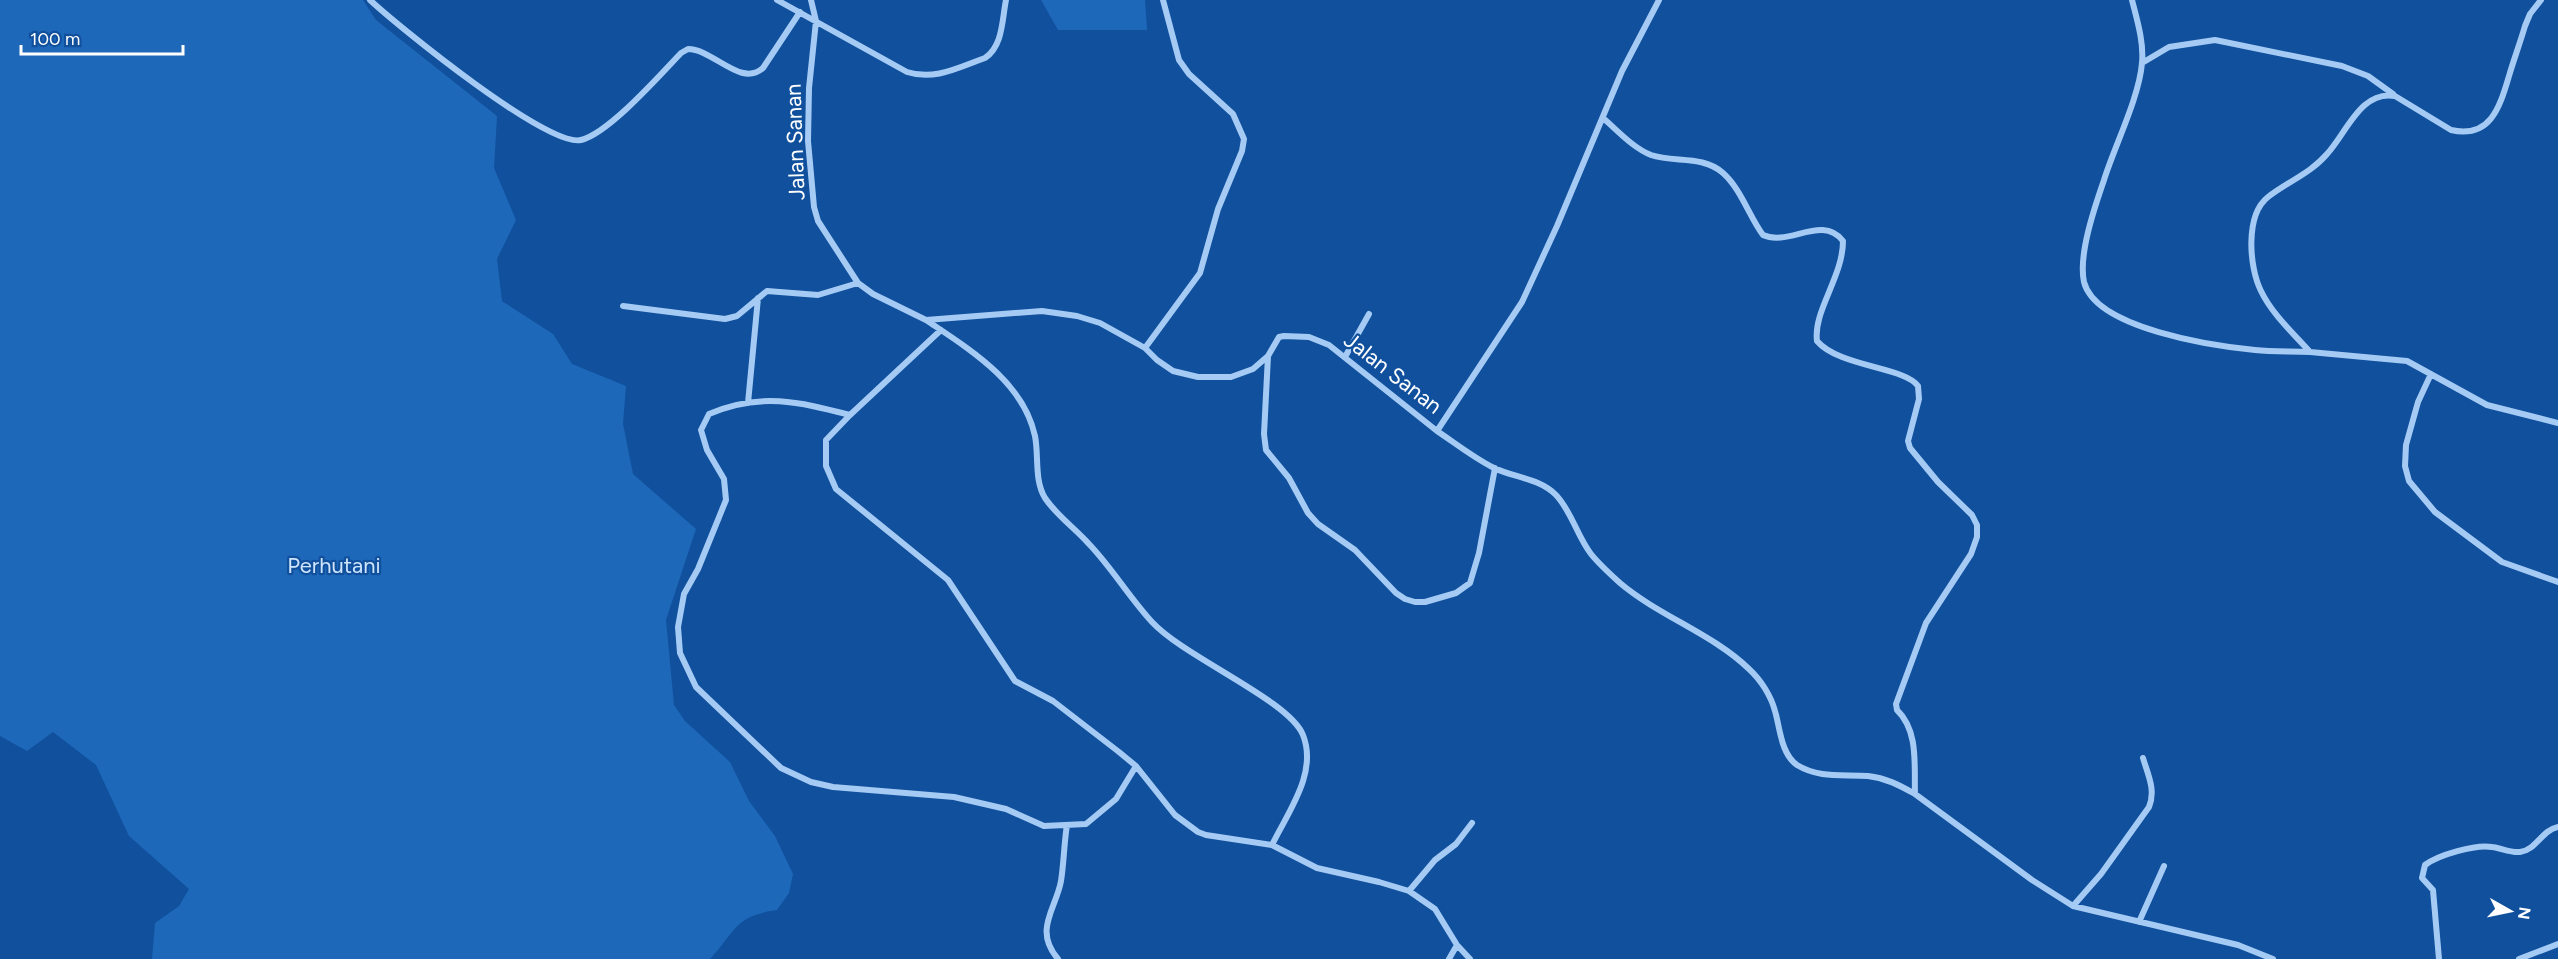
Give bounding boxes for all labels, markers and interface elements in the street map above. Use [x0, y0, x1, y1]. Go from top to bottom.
scale bar [21, 18, 183, 56]
text: 100 m [30, 28, 80, 50]
street label: Jalan Sanan [779, 83, 811, 201]
street label: Jalan Sanan [1339, 326, 1447, 420]
park label: Perhutani [287, 552, 381, 579]
north arrow [2480, 881, 2540, 941]
text: N [2514, 906, 2535, 921]

